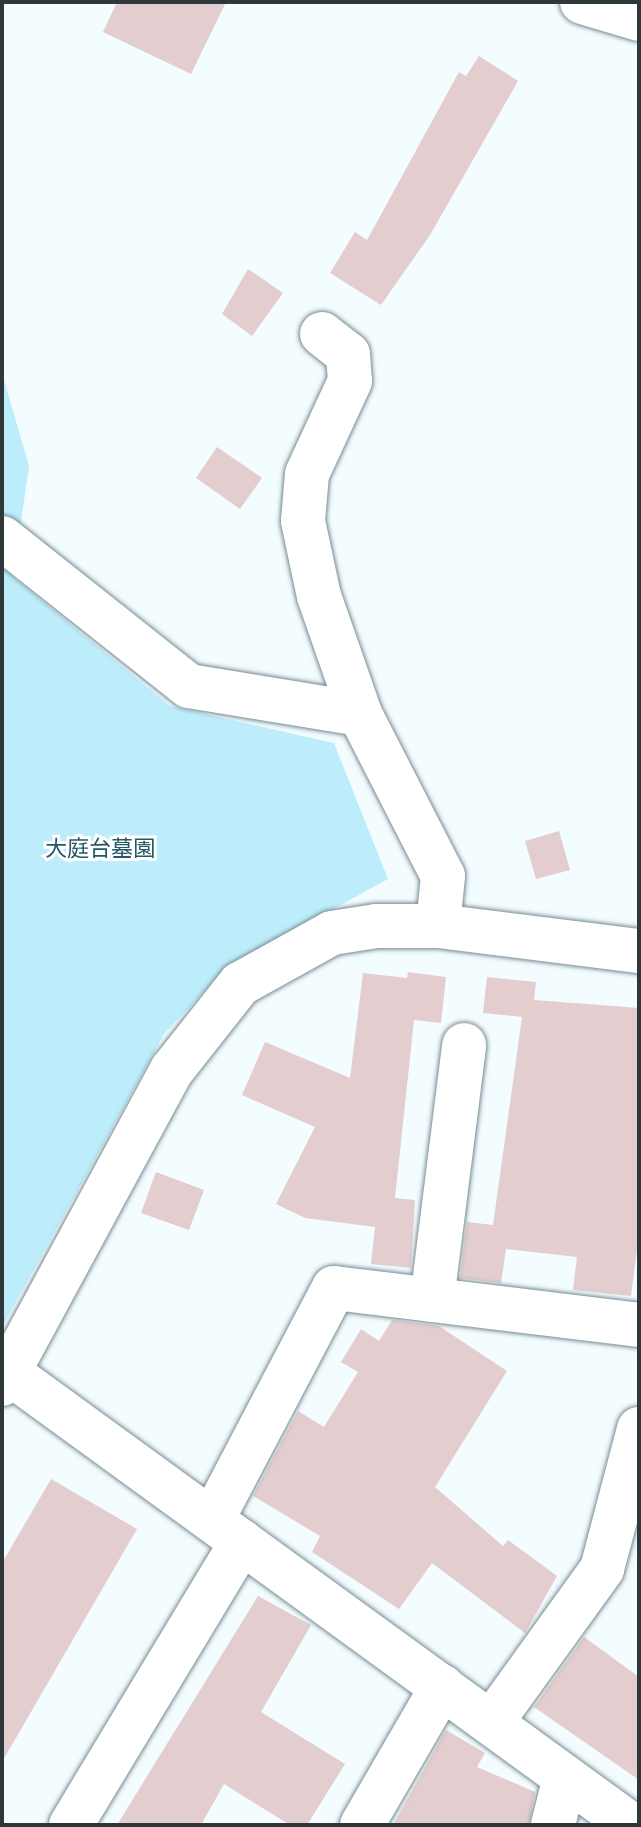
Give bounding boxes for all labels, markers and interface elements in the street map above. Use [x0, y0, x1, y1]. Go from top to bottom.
park label: 大庭台墓園 [45, 838, 155, 864]

